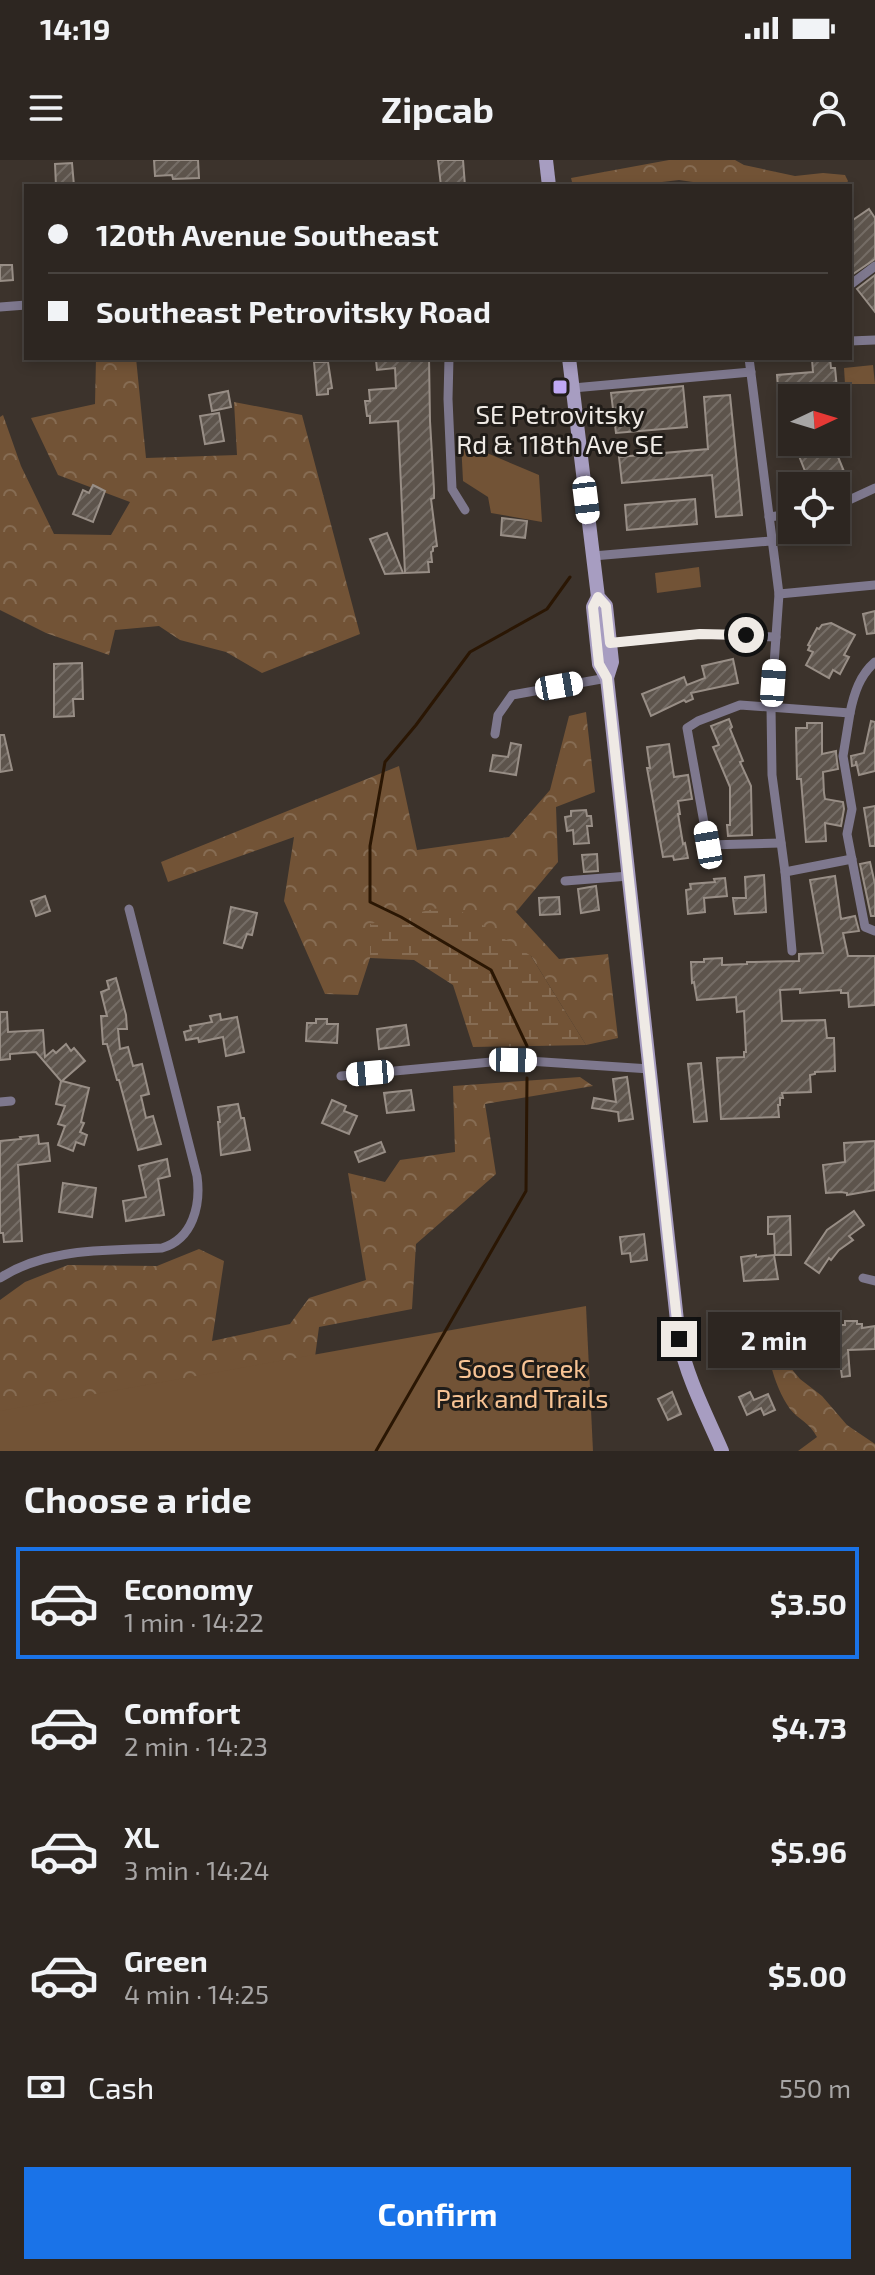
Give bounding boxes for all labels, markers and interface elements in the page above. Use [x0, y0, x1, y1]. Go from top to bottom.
text: 14:19 [40, 10, 110, 46]
icon: menu [24, 86, 68, 130]
icon: person [807, 86, 851, 130]
text: Zipcab [381, 87, 494, 130]
text: 120th Avenue Southeast [96, 216, 439, 252]
text: Southeast Petrovitsky Road [96, 293, 491, 329]
marker: SE Petrovitsky Rd & 118th Ave SE [551, 378, 569, 396]
north arrow [778, 384, 850, 456]
map controls [778, 384, 850, 544]
place label: SE Petrovitsky Rd & 118th Ave SE [456, 398, 664, 459]
button: locate [778, 472, 850, 544]
car [571, 475, 601, 525]
route start [728, 617, 764, 653]
car [759, 658, 787, 708]
car [533, 670, 585, 702]
car [692, 819, 724, 871]
car [489, 1048, 537, 1072]
car [345, 1059, 395, 1087]
callout: 2 min [707, 1311, 839, 1367]
route end [661, 1321, 697, 1357]
text: 2 min [741, 1324, 807, 1355]
park label: Soos Creek Park and Trails [436, 1352, 608, 1413]
text: Choose a ride [24, 1477, 252, 1520]
icon: car [28, 1567, 100, 1639]
text: Economy [124, 1570, 253, 1606]
text: $3.50 [770, 1585, 847, 1621]
text: 1 min · 14:22 [124, 1606, 264, 1637]
icon: car [28, 1691, 100, 1763]
text: Comfort [124, 1694, 241, 1730]
text: $4.73 [771, 1709, 847, 1745]
text: 2 min · 14:23 [124, 1730, 268, 1761]
icon: car [28, 1815, 100, 1887]
text: XL [124, 1818, 159, 1854]
text: $5.96 [770, 1833, 847, 1869]
text: 3 min · 14:24 [124, 1854, 269, 1885]
icon: car [28, 1939, 100, 2011]
text: Green [124, 1942, 208, 1978]
text: $5.00 [768, 1957, 847, 1993]
text: 4 min · 14:25 [124, 1978, 269, 2009]
icon: cash [24, 2065, 68, 2109]
text: Cash [88, 2069, 154, 2105]
text: 550 m [779, 2072, 851, 2103]
button: Confirm [24, 2167, 851, 2259]

